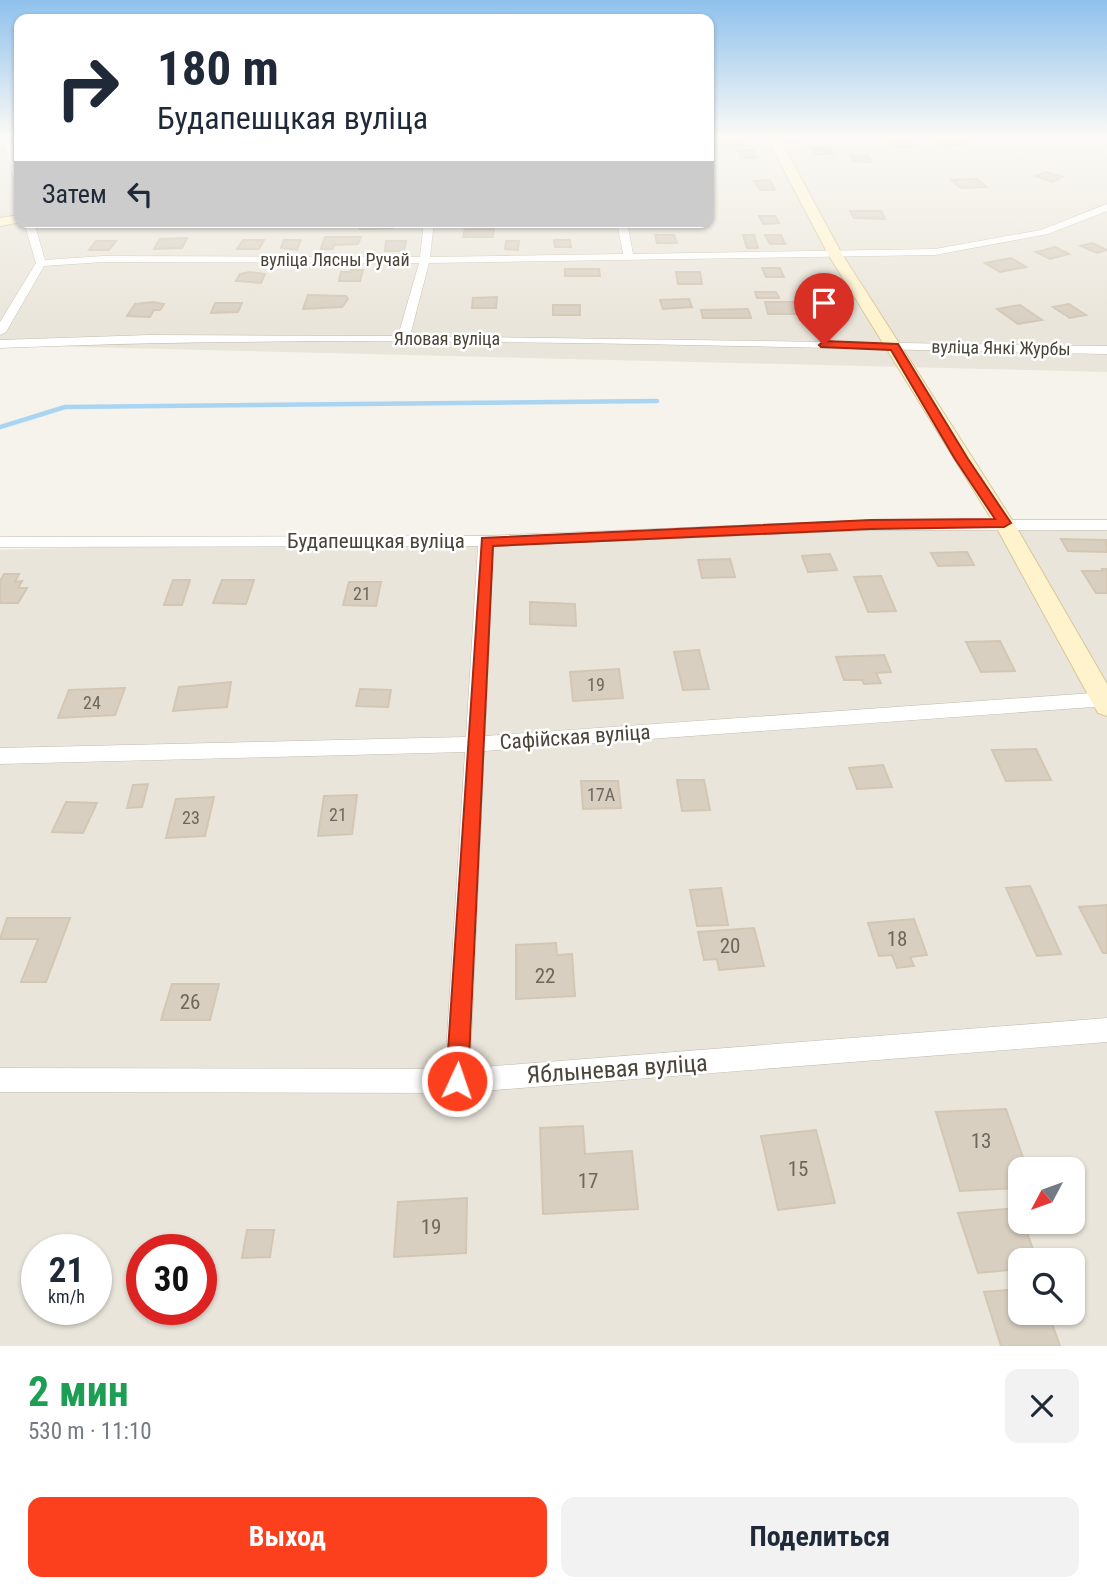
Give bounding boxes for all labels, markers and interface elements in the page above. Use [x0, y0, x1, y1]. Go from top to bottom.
text: 180 m [157, 40, 279, 97]
icon: right [42, 42, 133, 133]
text: Будапешцкая вуліца [157, 99, 428, 137]
icon: left [121, 175, 159, 213]
text: Затем [42, 179, 107, 209]
street label: вуліца Лясны Ручай [260, 249, 410, 270]
pin [794, 273, 854, 345]
icon: arrive [805, 284, 843, 322]
street label: Яловая вуліца [394, 328, 500, 349]
street label: вуліца Янкі Журбы [931, 336, 1071, 359]
street label: Будапешцкая вуліца [287, 529, 465, 553]
house number: 21 [353, 583, 371, 604]
house number: 19 [587, 674, 605, 695]
house number: 24 [83, 692, 101, 713]
street label: Сафійская вуліца [499, 720, 651, 754]
house number: 17А [587, 784, 616, 805]
house number: 21 [329, 804, 347, 825]
house number: 23 [182, 807, 200, 828]
house number: 18 [887, 927, 907, 951]
house number: 20 [720, 934, 740, 958]
house number: 22 [535, 964, 555, 988]
house number: 26 [180, 990, 200, 1014]
position arrow [420, 1044, 494, 1118]
street label: Яблыневая вуліца [526, 1049, 708, 1089]
house number: 13 [971, 1129, 991, 1153]
house number: 15 [788, 1157, 808, 1181]
north arrow [1008, 1157, 1085, 1234]
map controls [1008, 1157, 1085, 1325]
house number: 17 [578, 1169, 598, 1193]
house number: 19 [421, 1215, 441, 1239]
speed limit sign: 30 [126, 1234, 217, 1325]
button: search [1008, 1248, 1085, 1325]
text: 21 [49, 1250, 84, 1291]
text: km/h [48, 1286, 85, 1307]
text: 2 мин [28, 1367, 129, 1416]
button: close [1005, 1369, 1079, 1443]
text: 530 m · 11:10 [28, 1418, 152, 1445]
button: Выход [28, 1497, 547, 1577]
button: Поделиться [561, 1497, 1079, 1577]

